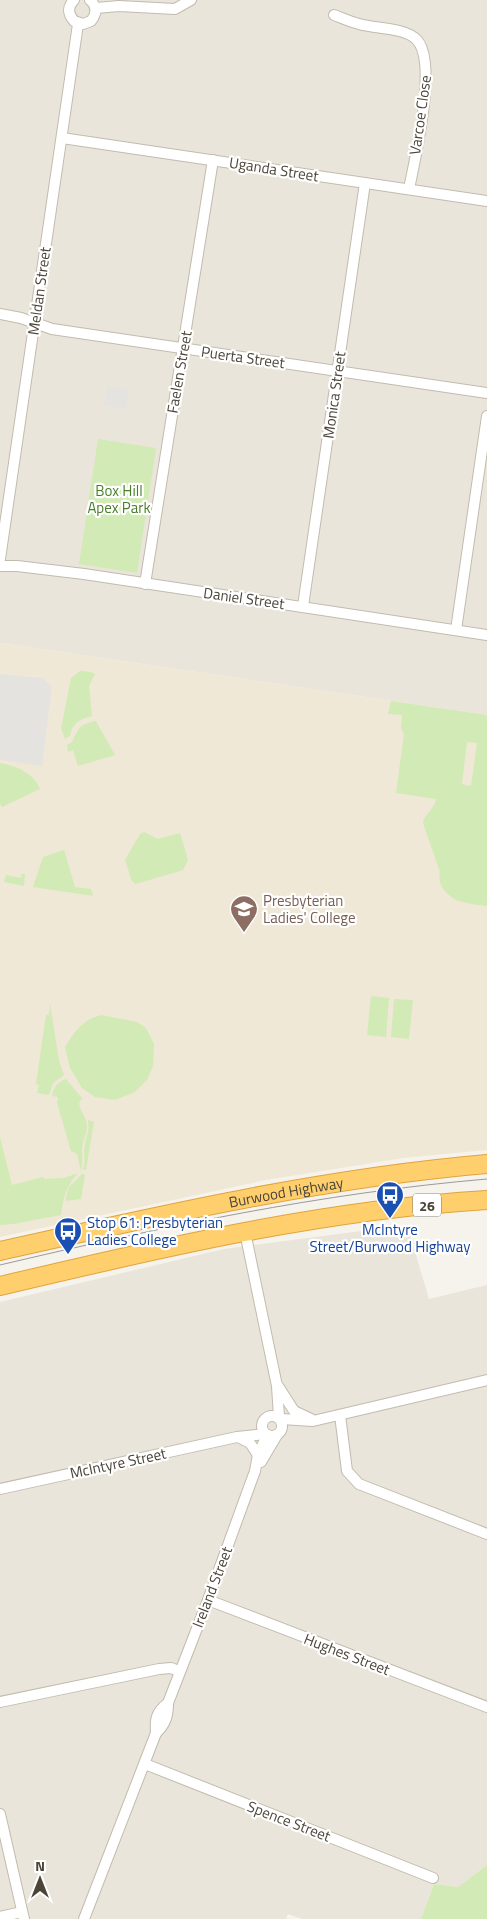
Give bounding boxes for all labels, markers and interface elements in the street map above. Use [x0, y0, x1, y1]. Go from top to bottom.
street label: Varcoe Close [403, 74, 437, 156]
street label: Uganda Street [228, 151, 321, 188]
street label: Meldan Street [21, 245, 57, 337]
street label: Faelen Street [160, 328, 198, 415]
street label: Puerta Street [200, 340, 287, 374]
street label: Monica Street [317, 349, 352, 440]
park label: Box Hill Apex Park [87, 479, 151, 519]
street label: Daniel Street [202, 581, 287, 615]
place label: Presbyterian Ladies' College [263, 889, 356, 929]
school or university icon: Presbyterian Ladies' College [229, 894, 259, 933]
street label: Burwood Highway [227, 1170, 345, 1213]
bus stop icon: McIntyre Street/Burwood Highway [375, 1180, 405, 1219]
road number: 26 [413, 1194, 441, 1216]
place label: Stop 61: Presbyterian Ladies College [87, 1211, 223, 1251]
bus stop icon: Stop 61: Presbyterian Ladies College [53, 1216, 83, 1255]
place label: McIntyre Street/Burwood Highway [310, 1218, 470, 1258]
street label: McIntyre Street [68, 1441, 169, 1484]
street label: Ireland Street [186, 1542, 238, 1631]
street label: Hughes Street [301, 1627, 394, 1681]
street label: Spence Street [244, 1795, 335, 1848]
north arrow [15, 1854, 65, 1904]
text: N [35, 1855, 45, 1876]

